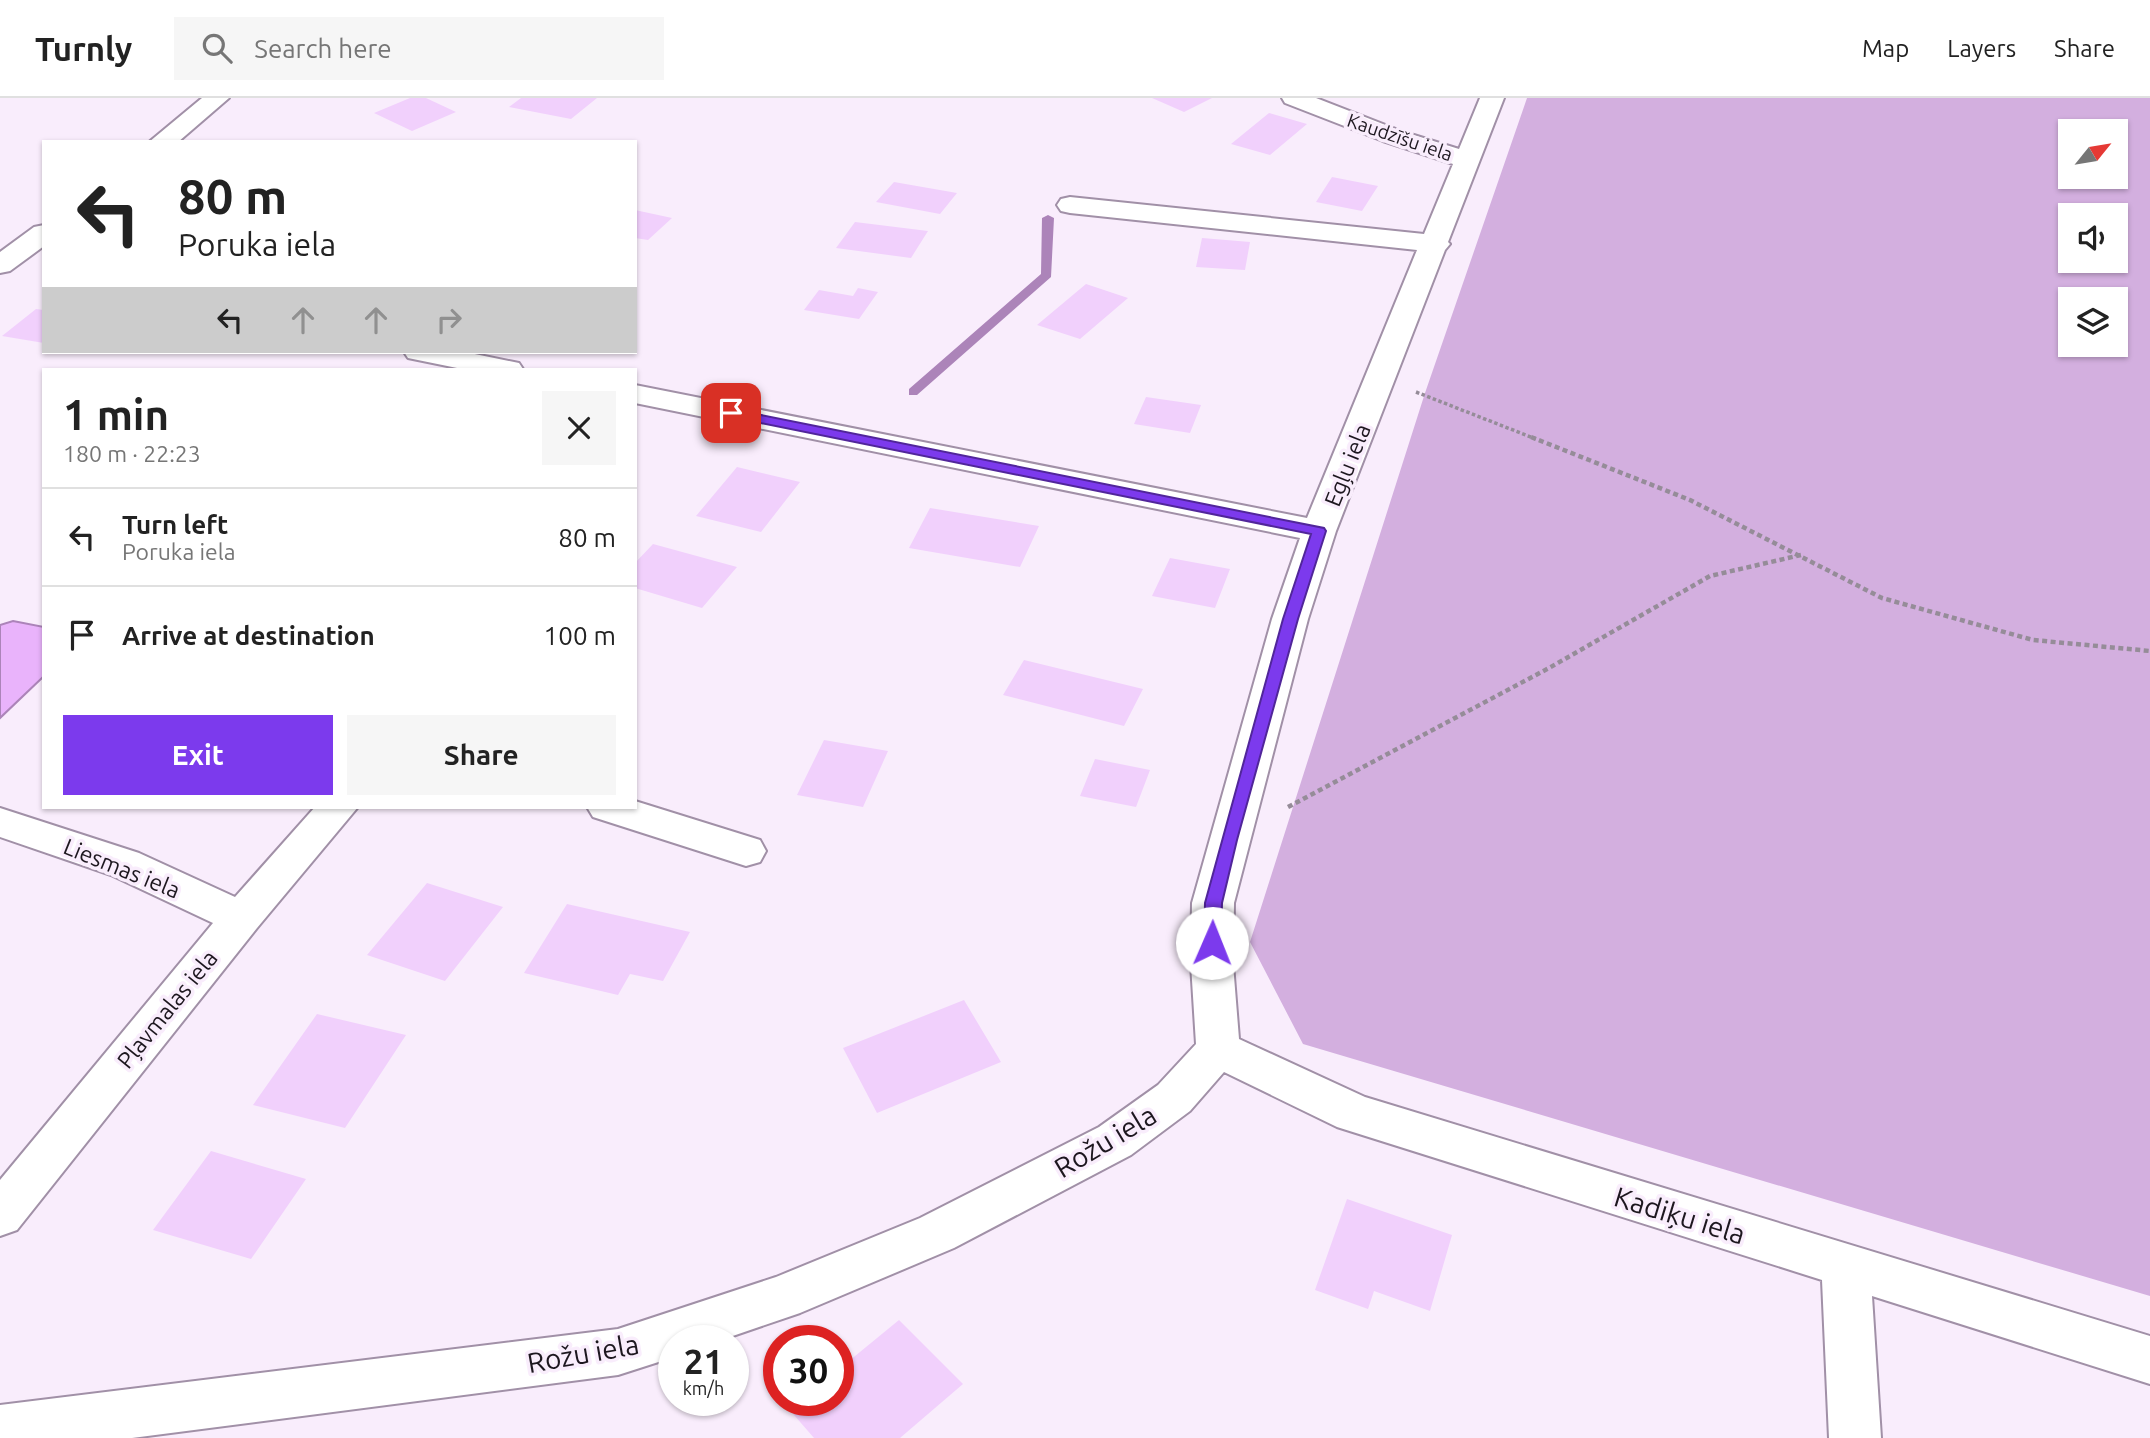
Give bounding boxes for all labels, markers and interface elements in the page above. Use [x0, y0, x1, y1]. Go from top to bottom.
search box [174, 17, 664, 80]
icon: search [198, 29, 236, 67]
text: Turnly [35, 30, 132, 67]
text: Search here [254, 34, 392, 63]
text: Map [1862, 35, 1909, 62]
text: Layers [1947, 35, 2016, 62]
text: Share [2054, 35, 2115, 62]
street label: Kaudzīšu iela [1344, 109, 1456, 165]
north arrow [2058, 119, 2128, 189]
map controls [2058, 119, 2128, 357]
icon: left [63, 168, 154, 259]
text: 80 m [178, 168, 287, 223]
button: sound [2058, 203, 2128, 273]
text: Poruka iela [178, 226, 336, 262]
button: layers [2058, 287, 2128, 357]
icon: left [211, 301, 249, 339]
icon: ahead [284, 301, 322, 339]
icon: ahead [357, 301, 395, 339]
icon: right [430, 301, 468, 339]
pin [701, 383, 761, 443]
text: 1 min [63, 391, 169, 438]
button: close [542, 391, 616, 465]
icon: arrive [712, 394, 750, 432]
street label: Egļu iela [1319, 420, 1375, 510]
text: 180 m · 22:23 [63, 441, 201, 466]
text: Turn left [122, 510, 228, 539]
icon: left [63, 518, 101, 556]
text: 80 m [558, 523, 616, 552]
text: Poruka iela [122, 539, 236, 564]
icon: arrive [63, 616, 101, 654]
text: Arrive at destination [122, 621, 375, 650]
text: 100 m [544, 621, 616, 650]
button: Exit [63, 715, 333, 795]
button: Share [347, 715, 616, 795]
street label: Liesmas iela [60, 833, 184, 903]
position arrow [1175, 906, 1249, 980]
street label: Pļavmalas iela [112, 945, 222, 1073]
street label: Rožu iela [1049, 1099, 1161, 1183]
street label: Kadiķu iela [1611, 1180, 1749, 1250]
speed limit sign: 30 [763, 1325, 854, 1416]
street label: Rožu iela [525, 1328, 641, 1378]
text: 21 [684, 1341, 723, 1381]
text: km/h [683, 1378, 724, 1398]

